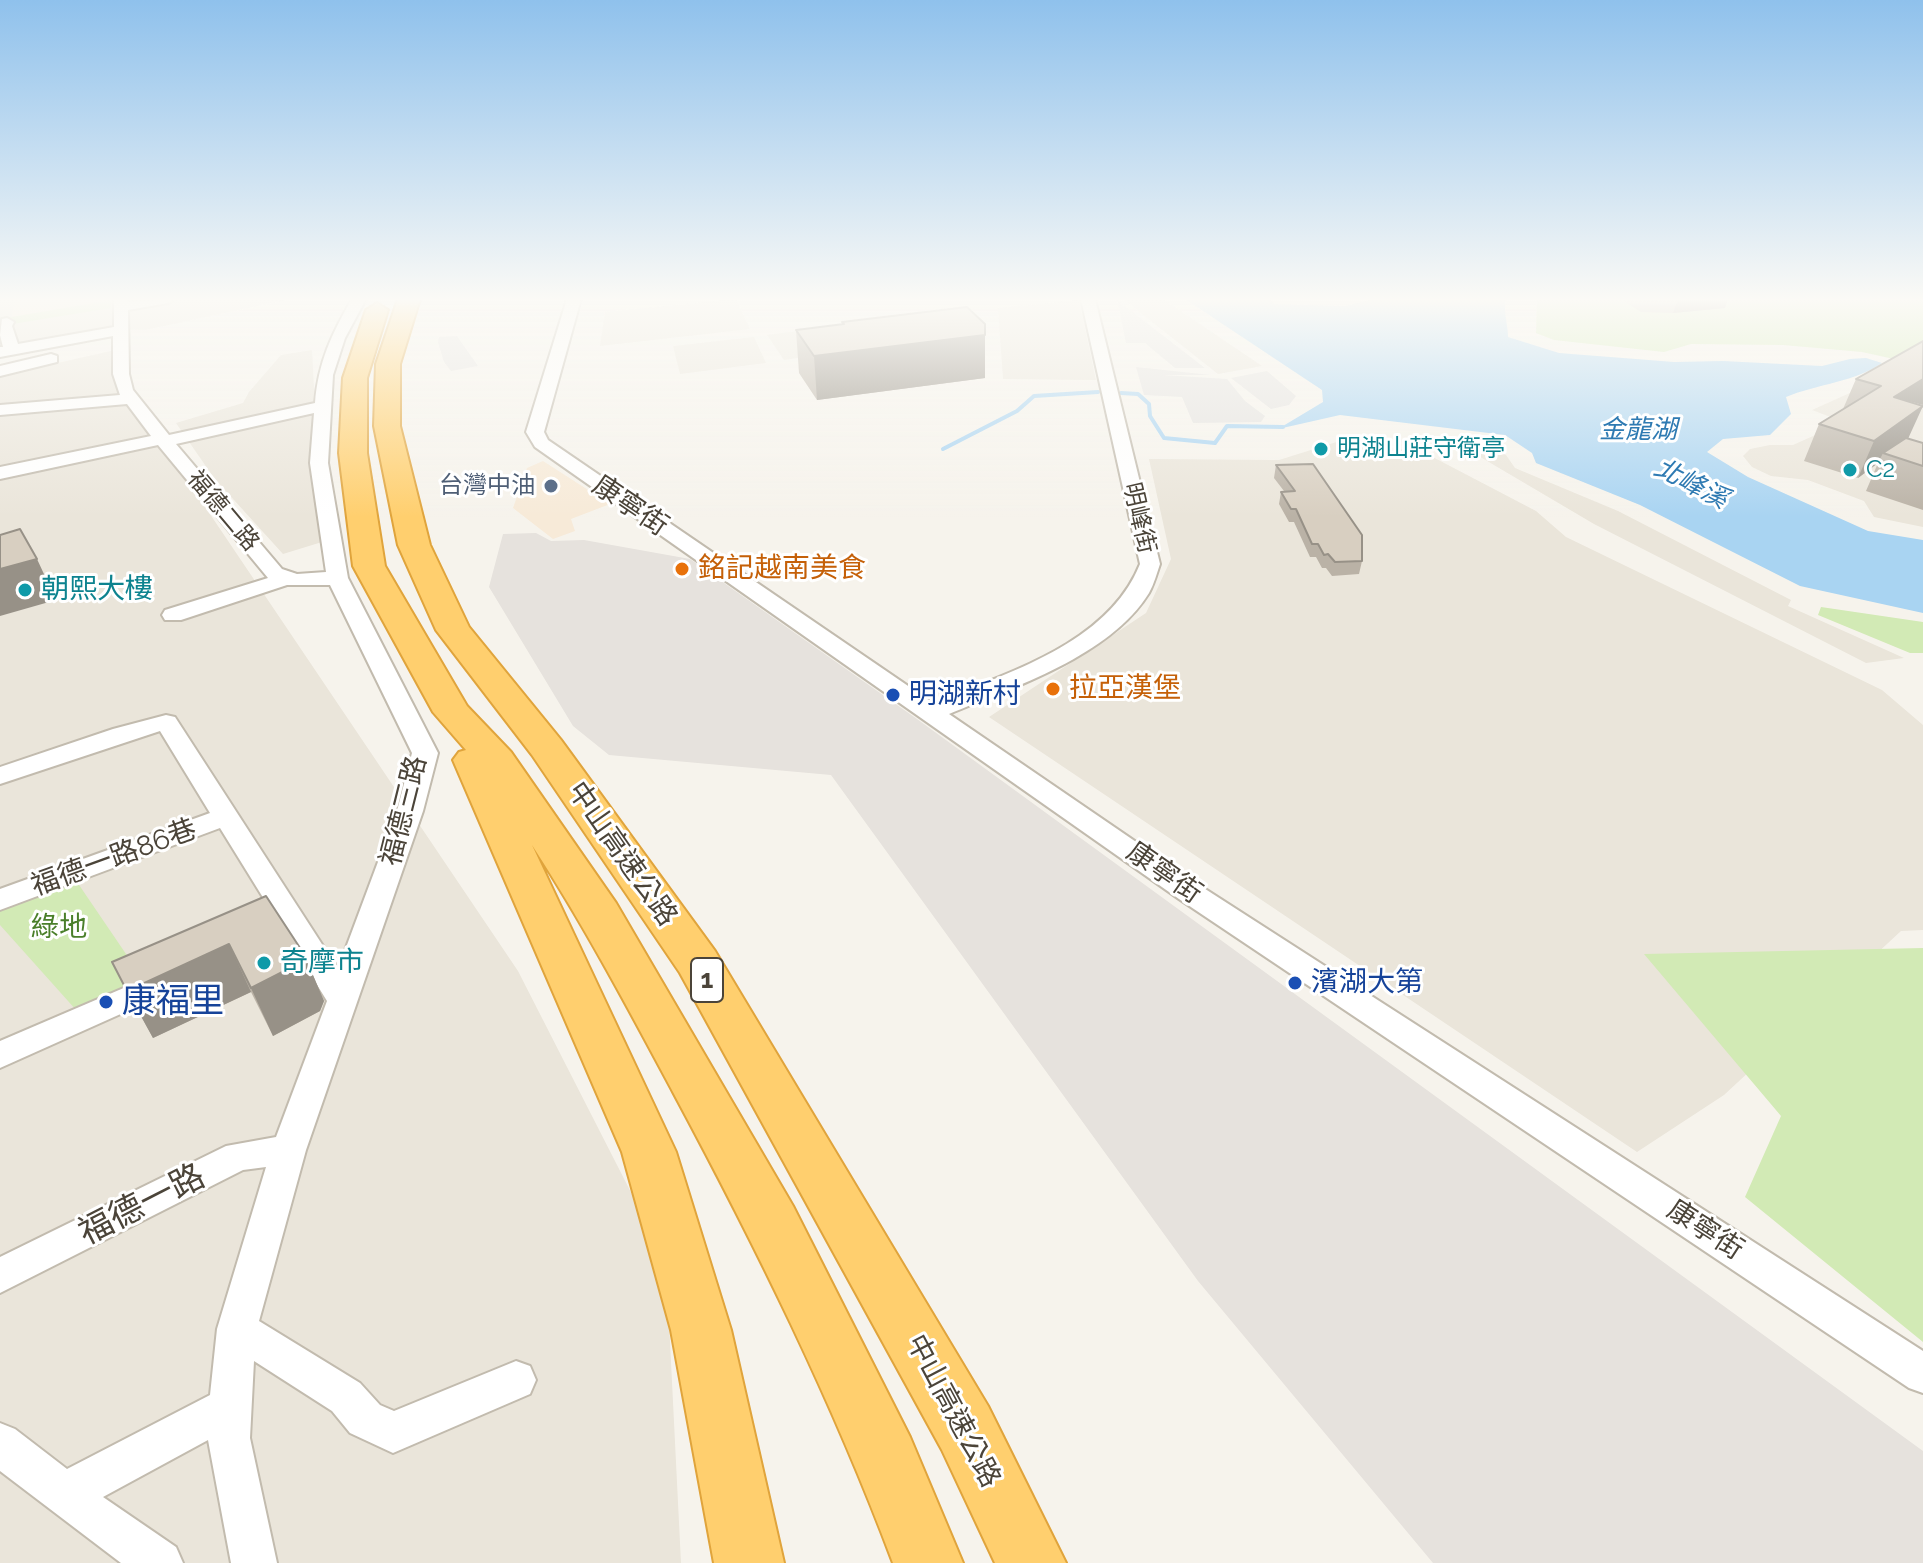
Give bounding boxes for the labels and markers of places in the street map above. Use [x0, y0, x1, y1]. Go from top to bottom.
place label: 明湖山莊守衛亭 [1337, 435, 1505, 463]
marker: 明湖山莊守衛亭 [1312, 440, 1330, 458]
place label: C2 [1866, 456, 1895, 484]
marker: C2 [1841, 461, 1859, 479]
place label: 台灣中油 [439, 472, 535, 500]
marker: 台灣中油 [542, 477, 560, 495]
place label: 銘記越南美食 [698, 552, 866, 586]
marker: 銘記越南美食 [673, 560, 691, 578]
place label: 朝熙大樓 [41, 573, 153, 607]
marker: 朝熙大樓 [16, 581, 34, 599]
place label: 拉亞漢堡 [1069, 672, 1181, 706]
place label: 明湖新村 [909, 678, 1021, 712]
marker: 拉亞漢堡 [1044, 680, 1062, 698]
marker: 明湖新村 [884, 686, 902, 704]
place label: 奇摩市 [280, 946, 364, 980]
marker: 奇摩市 [255, 954, 273, 972]
place label: 濱湖大第 [1311, 966, 1423, 1000]
marker: 濱湖大第 [1286, 974, 1304, 992]
place label: 康福里 [122, 982, 224, 1022]
marker: 康福里 [97, 993, 115, 1011]

